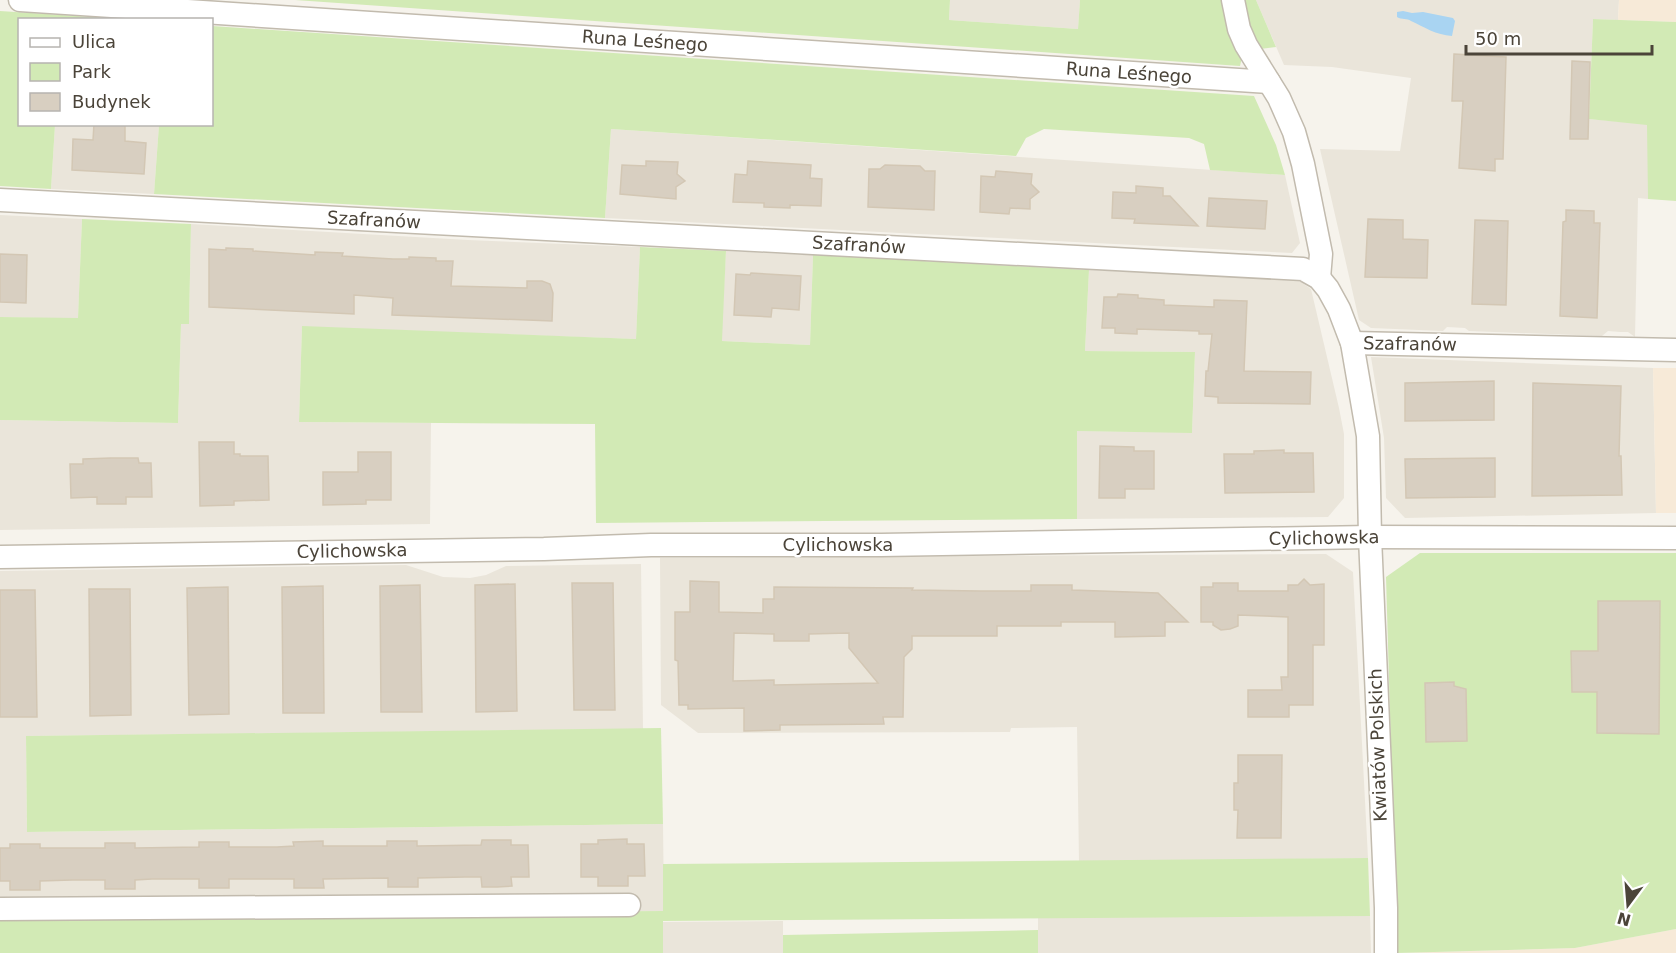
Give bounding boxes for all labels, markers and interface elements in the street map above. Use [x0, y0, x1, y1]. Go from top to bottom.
legend [18, 18, 213, 126]
scale bar [1466, 18, 1652, 56]
street label: Runa Leśnego [581, 26, 709, 55]
text: 50 m [1475, 28, 1521, 49]
text: Ulica [72, 31, 116, 52]
street label: Runa Leśnego [1065, 58, 1193, 87]
text: Park [72, 61, 111, 82]
text: Budynek [72, 91, 151, 112]
street label: Szafranów [327, 207, 421, 232]
street label: Szafranów [812, 232, 906, 257]
street label: Szafranów [1363, 332, 1457, 355]
street label: Cylichowska [1268, 526, 1380, 549]
street label: Cylichowska [783, 534, 893, 555]
street label: Cylichowska [296, 539, 408, 562]
street label: Kwiatów Polskich [1364, 668, 1391, 822]
north arrow [1598, 875, 1658, 935]
text: N [1615, 908, 1633, 930]

